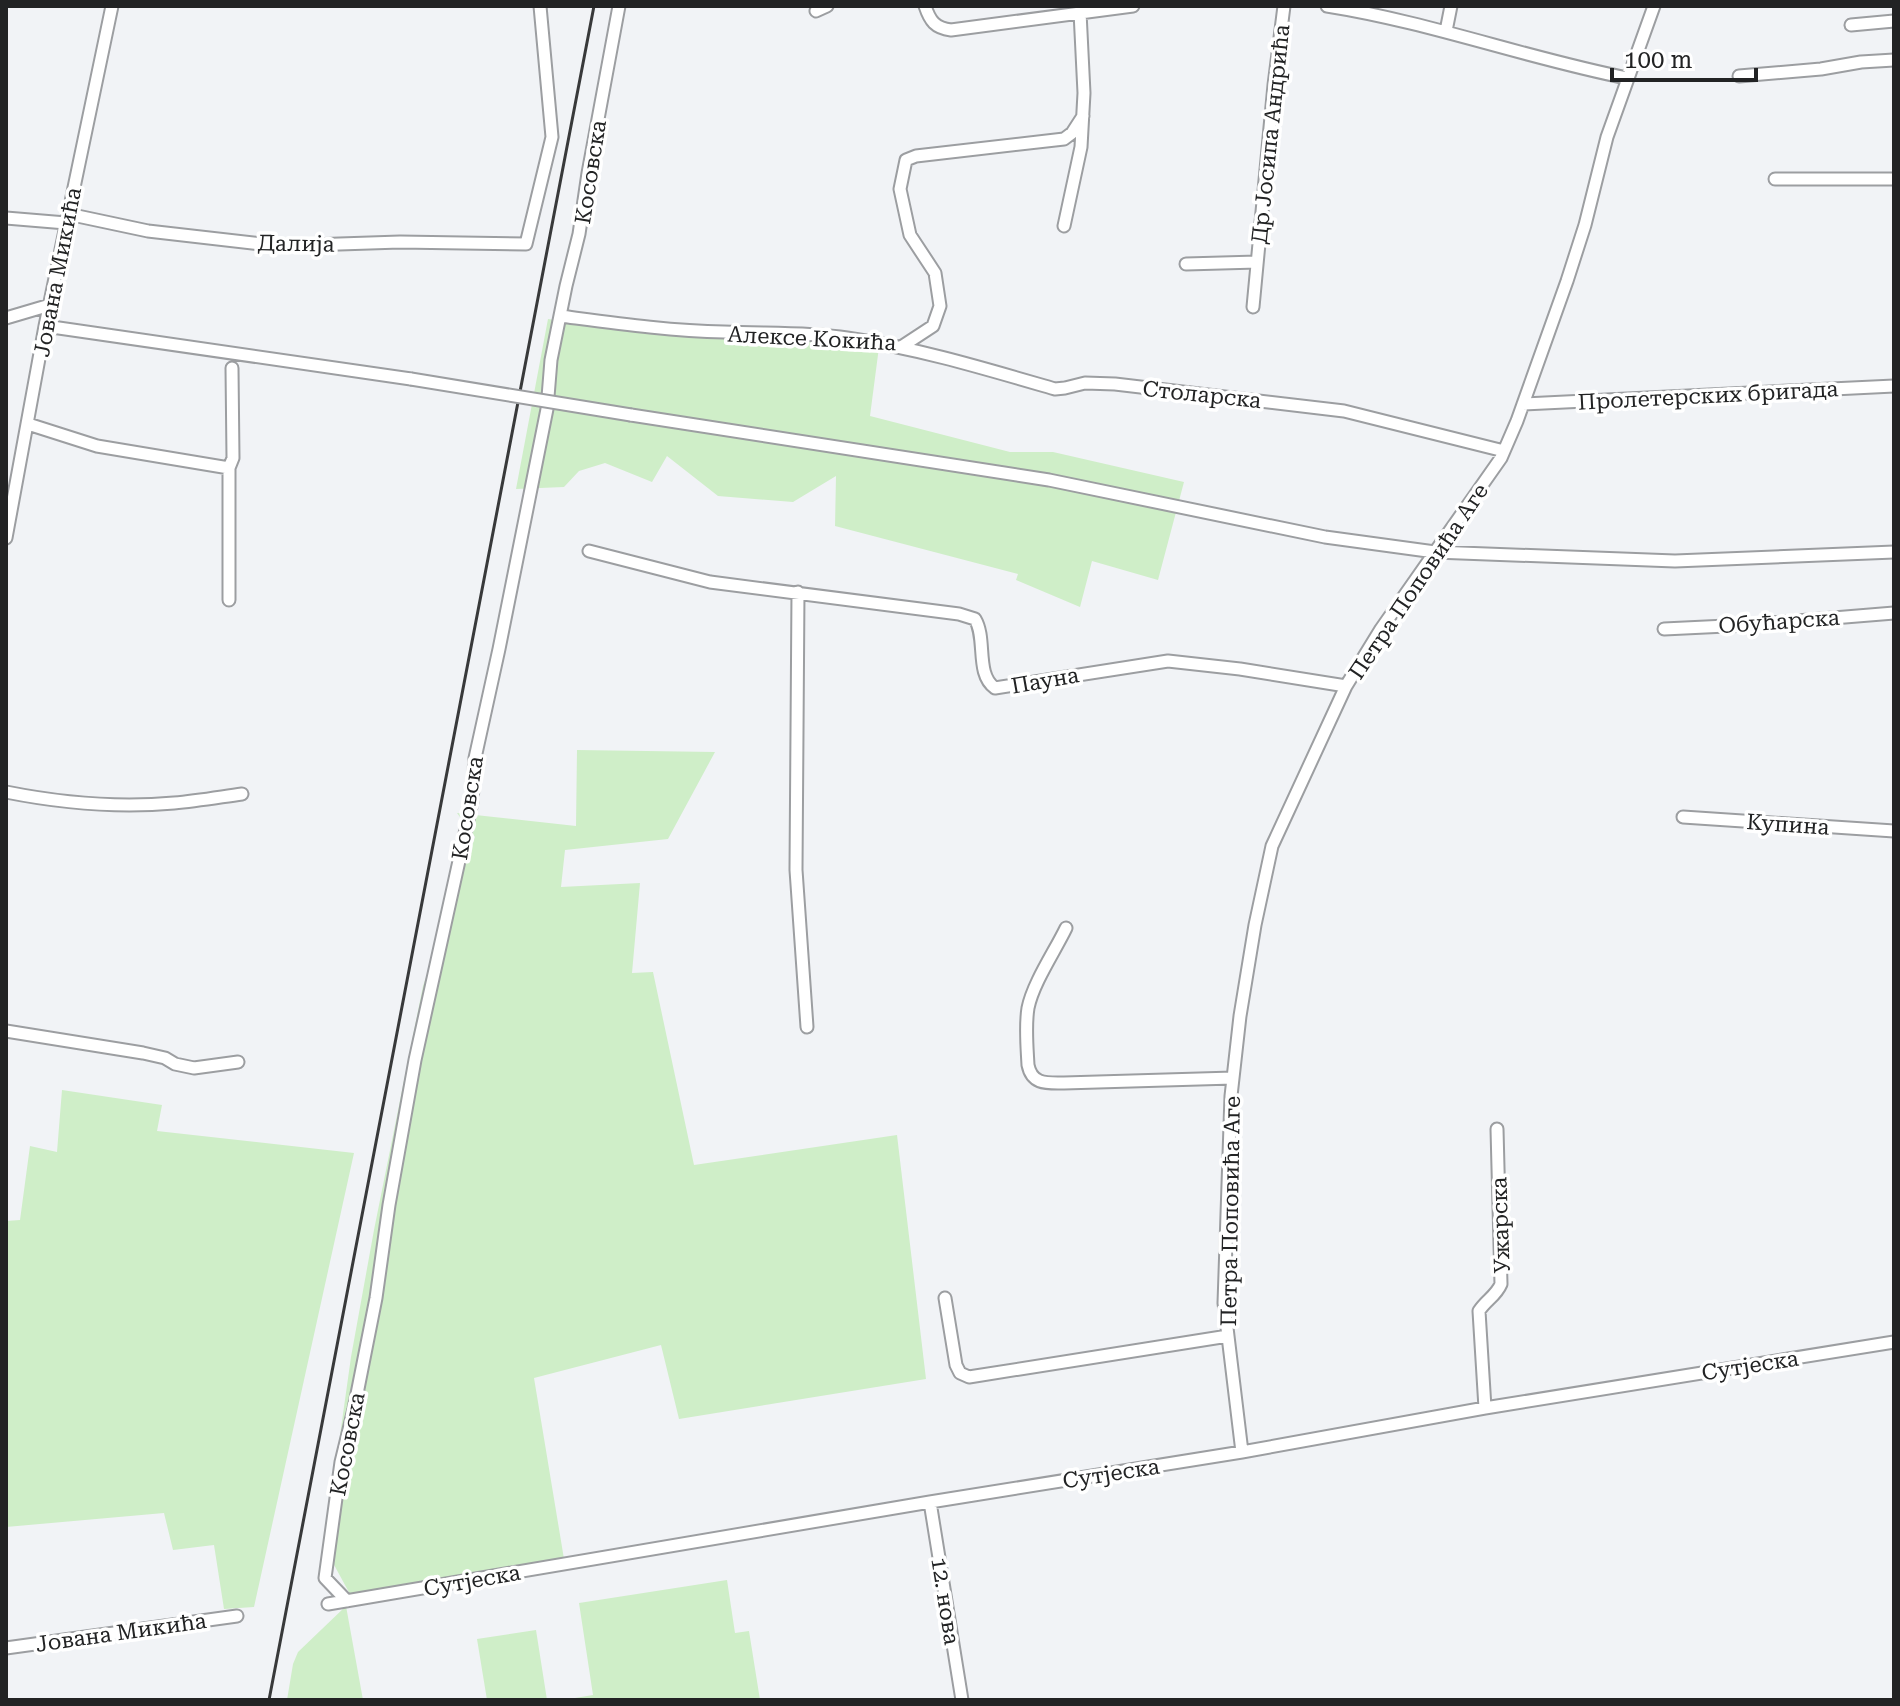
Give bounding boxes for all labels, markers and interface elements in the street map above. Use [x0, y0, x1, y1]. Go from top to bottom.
street label: Др Јосипа Андрића [1247, 23, 1294, 245]
scale bar [1612, 32, 1756, 82]
text: 100 m [1624, 46, 1692, 74]
street label: Косовска [570, 118, 611, 226]
street label: Јована Микића [29, 185, 86, 359]
street label: Далија [257, 230, 335, 257]
street label: Алексе Кокића [727, 322, 897, 355]
street label: Столарска [1141, 376, 1263, 413]
street label: Пролетерских бригада [1577, 376, 1839, 415]
street label: Петра Поповића Аге [1344, 479, 1493, 684]
street label: Обућарска [1718, 605, 1841, 638]
street label: Пауна [1009, 662, 1081, 699]
street label: Косовска [447, 754, 488, 862]
street label: Купина [1746, 809, 1830, 840]
street label: Петра Поповића Аге [1216, 1095, 1245, 1327]
street label: Ужарска [1486, 1176, 1515, 1274]
street label: Сутјеска [1700, 1346, 1800, 1385]
street label: Косовска [325, 1390, 370, 1498]
street label: Сутјеска [1061, 1454, 1161, 1493]
street label: 12. нова [926, 1556, 965, 1647]
street label: Сутјеска [422, 1560, 522, 1601]
street label: Јована Микића [34, 1608, 208, 1657]

